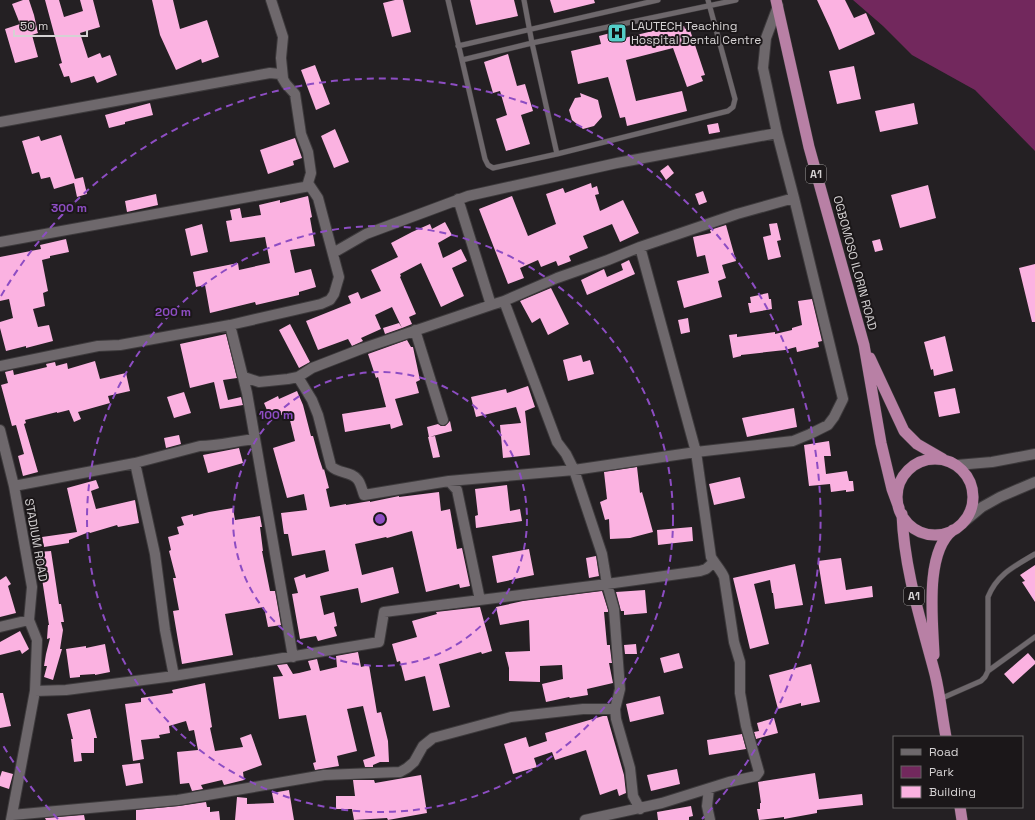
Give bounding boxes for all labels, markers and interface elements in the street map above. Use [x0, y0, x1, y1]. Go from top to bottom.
scale bar [14, 12, 87, 38]
text: 50 m [20, 18, 48, 34]
place label: LAUTECH Teaching Hospital Dental Centre [631, 18, 761, 48]
hospital icon: LAUTECH Teaching Hospital Dental Centre [606, 22, 628, 44]
road number: A1 [806, 165, 826, 183]
street label: OGBOMOSO ILORIN ROAD [829, 194, 881, 332]
text: 300 m [51, 200, 87, 216]
text: 200 m [155, 304, 191, 320]
text: 100 m [259, 407, 293, 423]
street label: STADIUM ROAD [21, 497, 51, 583]
centre of rings [373, 512, 387, 526]
road number: A1 [904, 587, 924, 605]
legend [893, 736, 1023, 808]
text: Road [929, 744, 958, 760]
text: Park [929, 764, 954, 780]
text: Building [929, 784, 976, 800]

